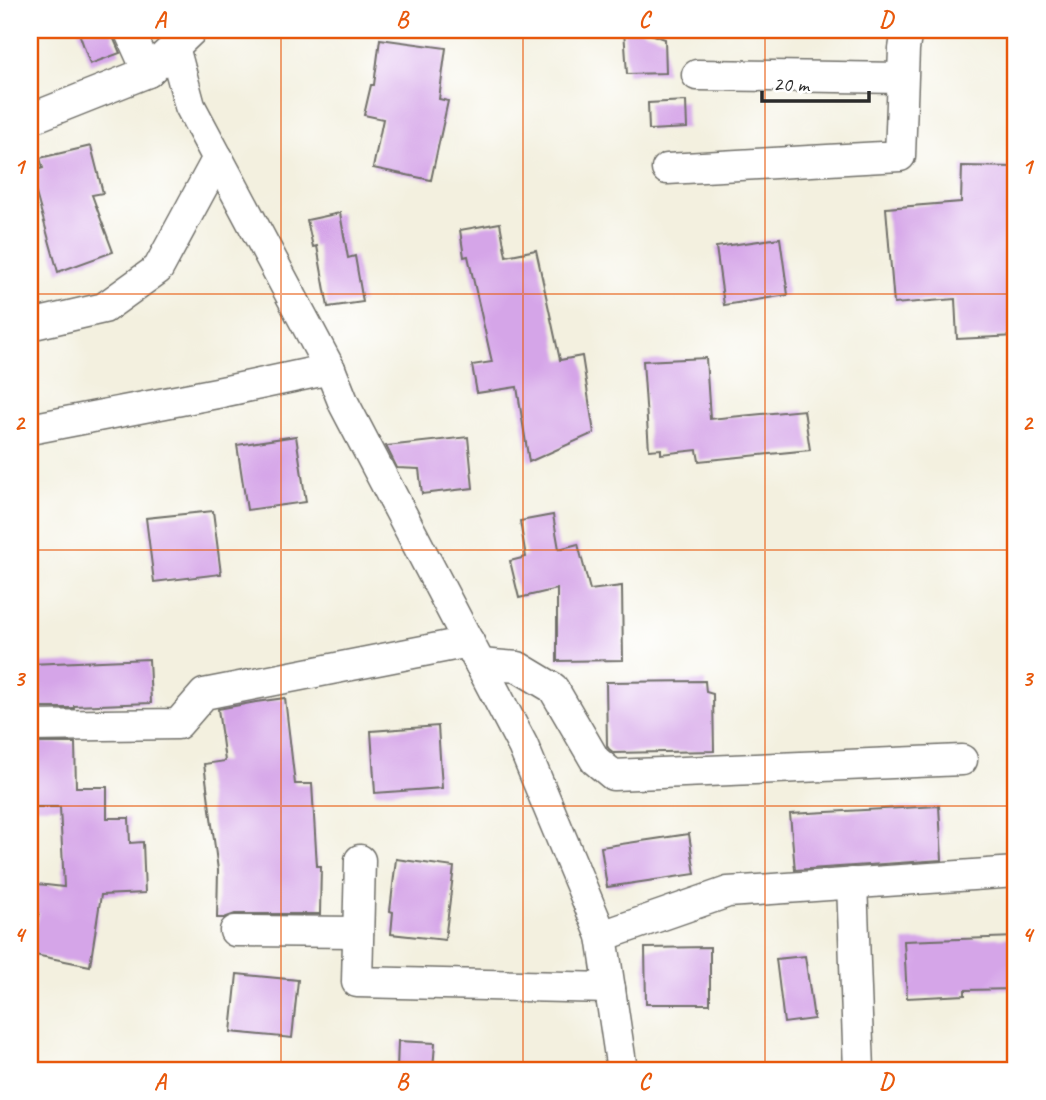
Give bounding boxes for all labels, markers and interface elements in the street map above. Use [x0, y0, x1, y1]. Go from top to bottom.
text: A [154, 5, 168, 34]
text: B [396, 5, 410, 34]
text: C [639, 5, 653, 34]
text: D [879, 5, 895, 34]
scale bar [762, 60, 869, 104]
text: 20 m [773, 71, 811, 97]
text: 1 [14, 152, 27, 181]
text: 1 [1022, 152, 1035, 181]
text: 2 [14, 408, 27, 437]
text: 2 [1022, 408, 1035, 437]
text: 3 [14, 664, 27, 693]
text: 3 [1022, 664, 1035, 693]
text: 4 [14, 920, 27, 949]
text: 4 [1022, 920, 1035, 949]
text: A [154, 1067, 168, 1096]
text: B [396, 1067, 410, 1096]
text: C [639, 1067, 653, 1096]
text: D [879, 1067, 895, 1096]

